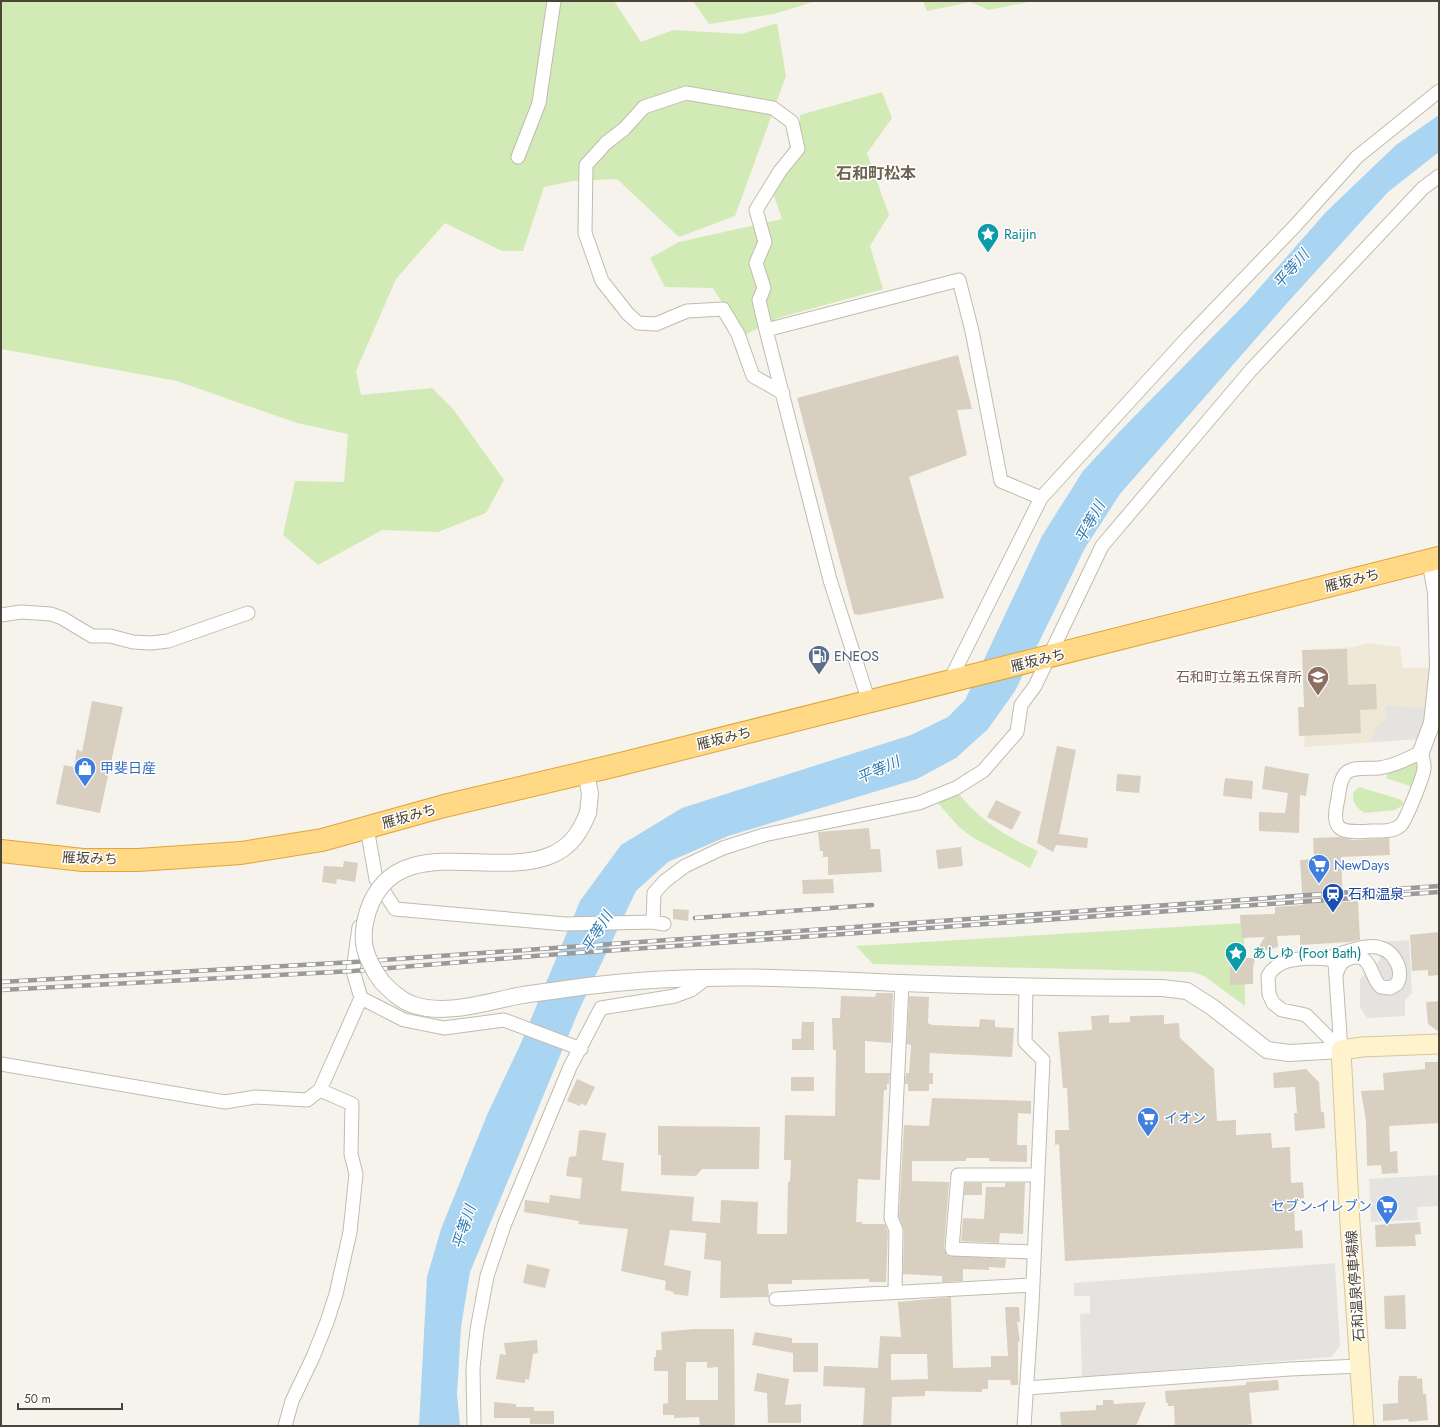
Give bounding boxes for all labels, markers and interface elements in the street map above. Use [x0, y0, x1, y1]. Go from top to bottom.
district label: 石和町松本 [836, 162, 916, 185]
place icon: Raijin [975, 221, 1001, 254]
place label: Raijin [1004, 224, 1037, 244]
water label: 平等川 [1268, 243, 1315, 293]
water label: 平等川 [1069, 495, 1111, 547]
street label: 雁坂みち [1322, 564, 1382, 596]
fuel station icon: ENEOS [806, 643, 832, 676]
street label: 雁坂みち [1008, 644, 1068, 676]
place label: ENEOS [834, 646, 879, 666]
school or university icon: 石和町立第五保育所 [1305, 664, 1331, 697]
place label: 石和町立第五保育所 [1176, 667, 1302, 687]
street label: 雁坂みち [694, 722, 754, 754]
water label: 平等川 [853, 750, 905, 789]
shop icon: 甲斐日産 [72, 755, 98, 788]
place label: 甲斐日産 [100, 758, 156, 778]
street label: 雁坂みち [379, 799, 439, 833]
street label: 雁坂みち [62, 847, 118, 869]
supermarket icon: NewDays [1306, 852, 1332, 885]
place label: NewDays [1334, 855, 1390, 875]
station icon: 石和温泉 [1320, 881, 1346, 914]
place label: 石和温泉 [1348, 884, 1404, 904]
water label: 平等川 [576, 905, 619, 957]
place icon: あしゆ (Foot Bath) [1223, 940, 1249, 973]
place label: あしゆ (Foot Bath) [1252, 943, 1362, 963]
supermarket icon: イオン [1135, 1105, 1161, 1138]
place label: イオン [1164, 1108, 1206, 1128]
supermarket icon: セブン-イレブン [1374, 1193, 1400, 1226]
place label: セブン-イレブン [1271, 1196, 1372, 1216]
water label: 平等川 [447, 1200, 482, 1252]
street label: 石和温泉停車場線 [1341, 1229, 1369, 1343]
scale bar [18, 1385, 122, 1411]
text: 50 m [24, 1390, 51, 1408]

